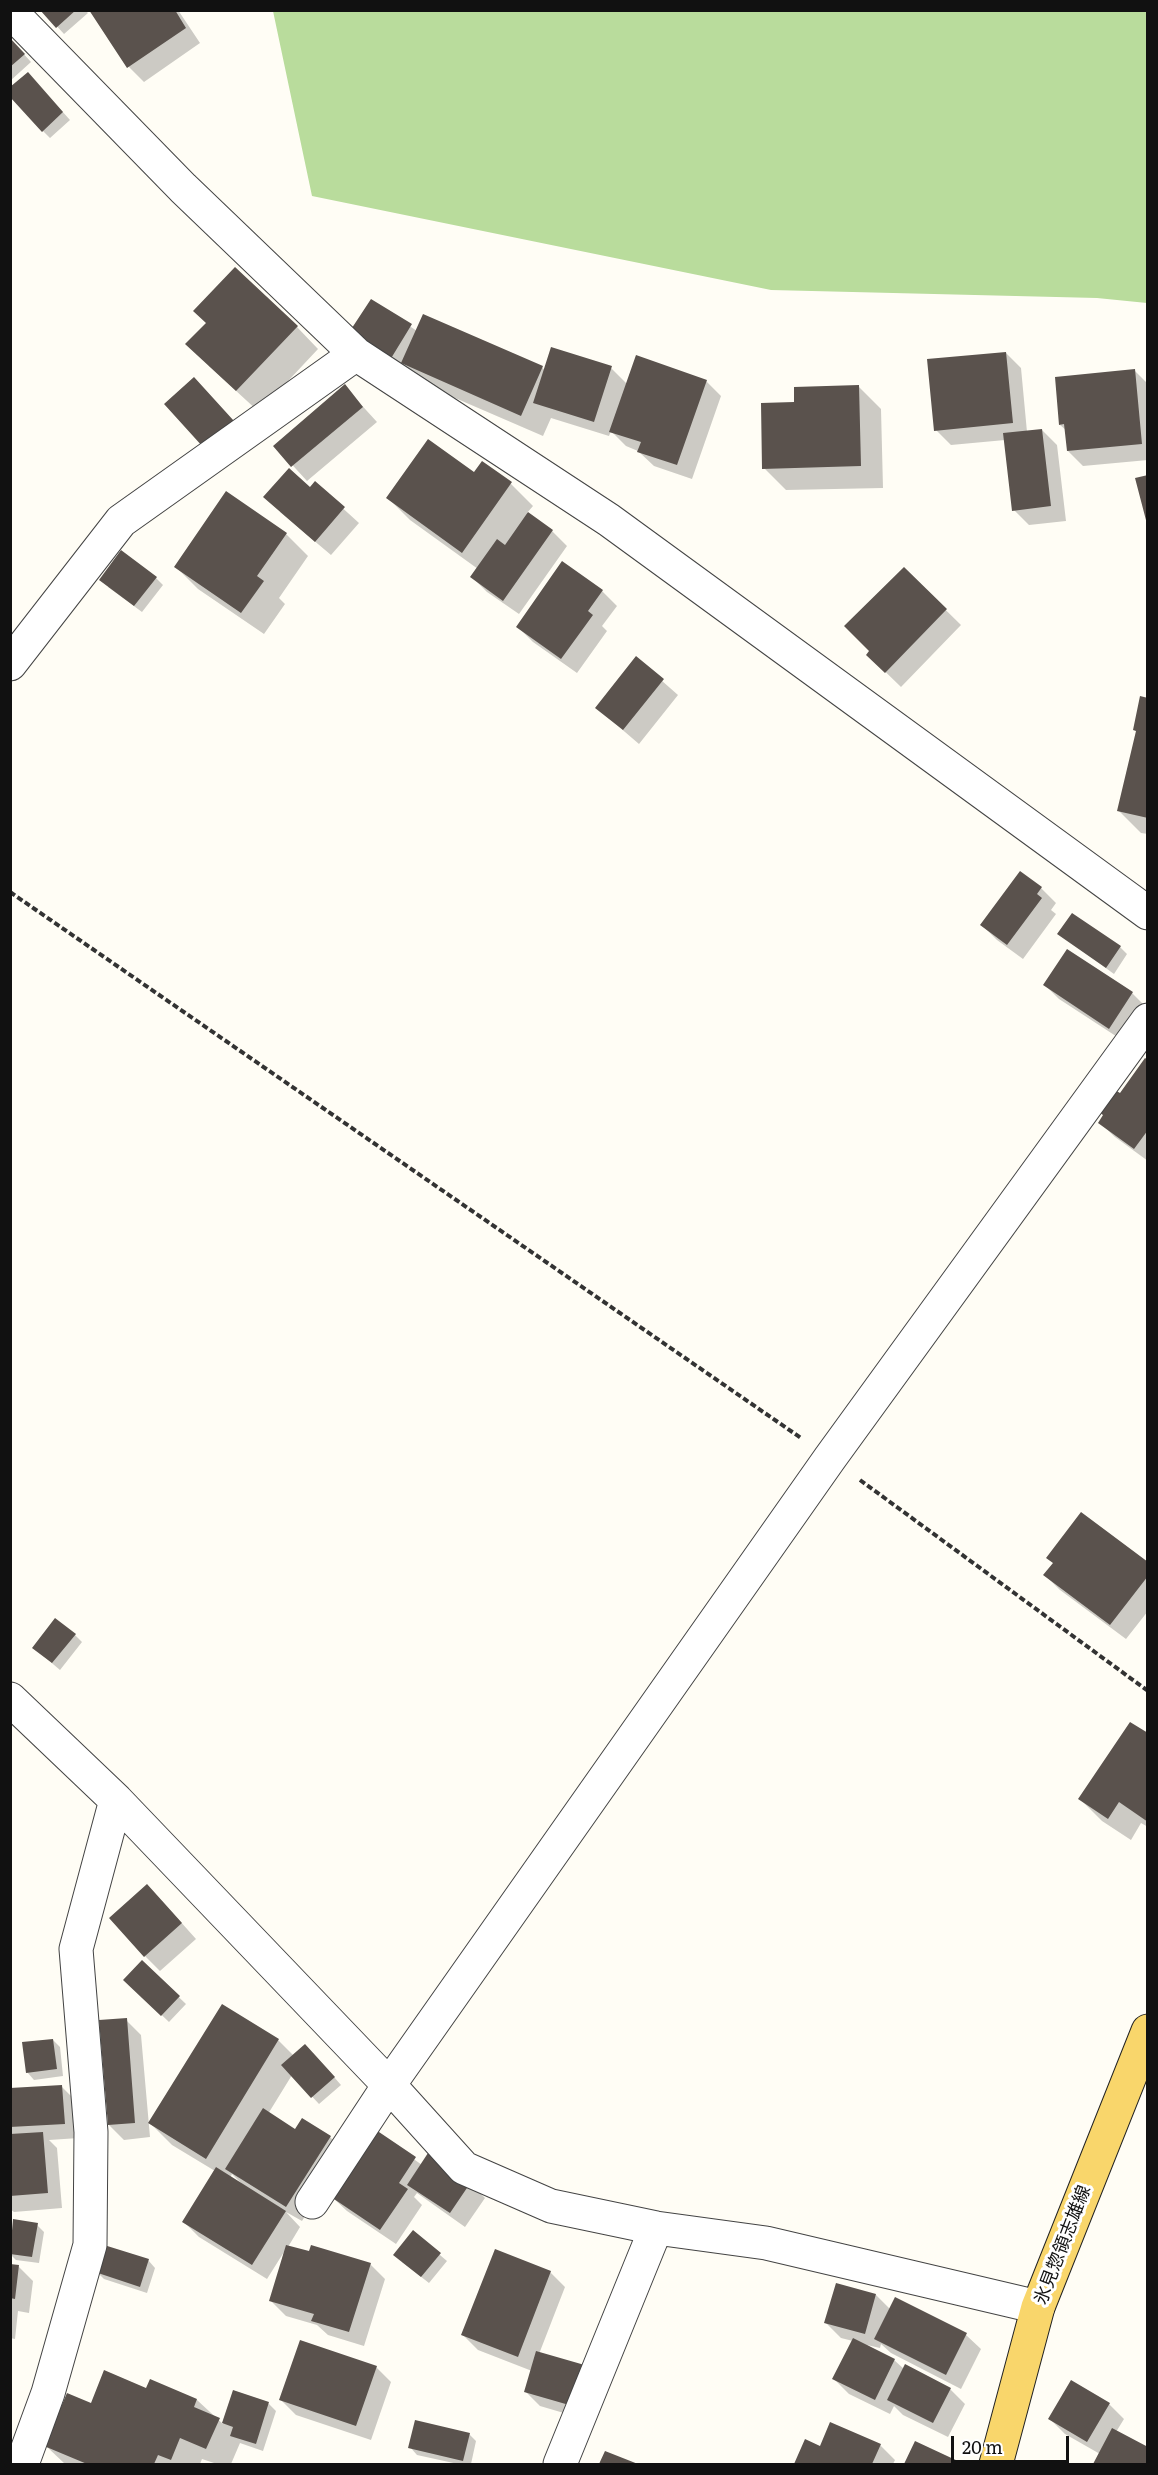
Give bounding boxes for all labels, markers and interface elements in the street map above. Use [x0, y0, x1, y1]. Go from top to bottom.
street label: 氷見惣領志雄線 [1030, 2182, 1096, 2308]
scale bar [954, 2424, 1072, 2462]
text: 20 m [962, 2433, 1003, 2460]

